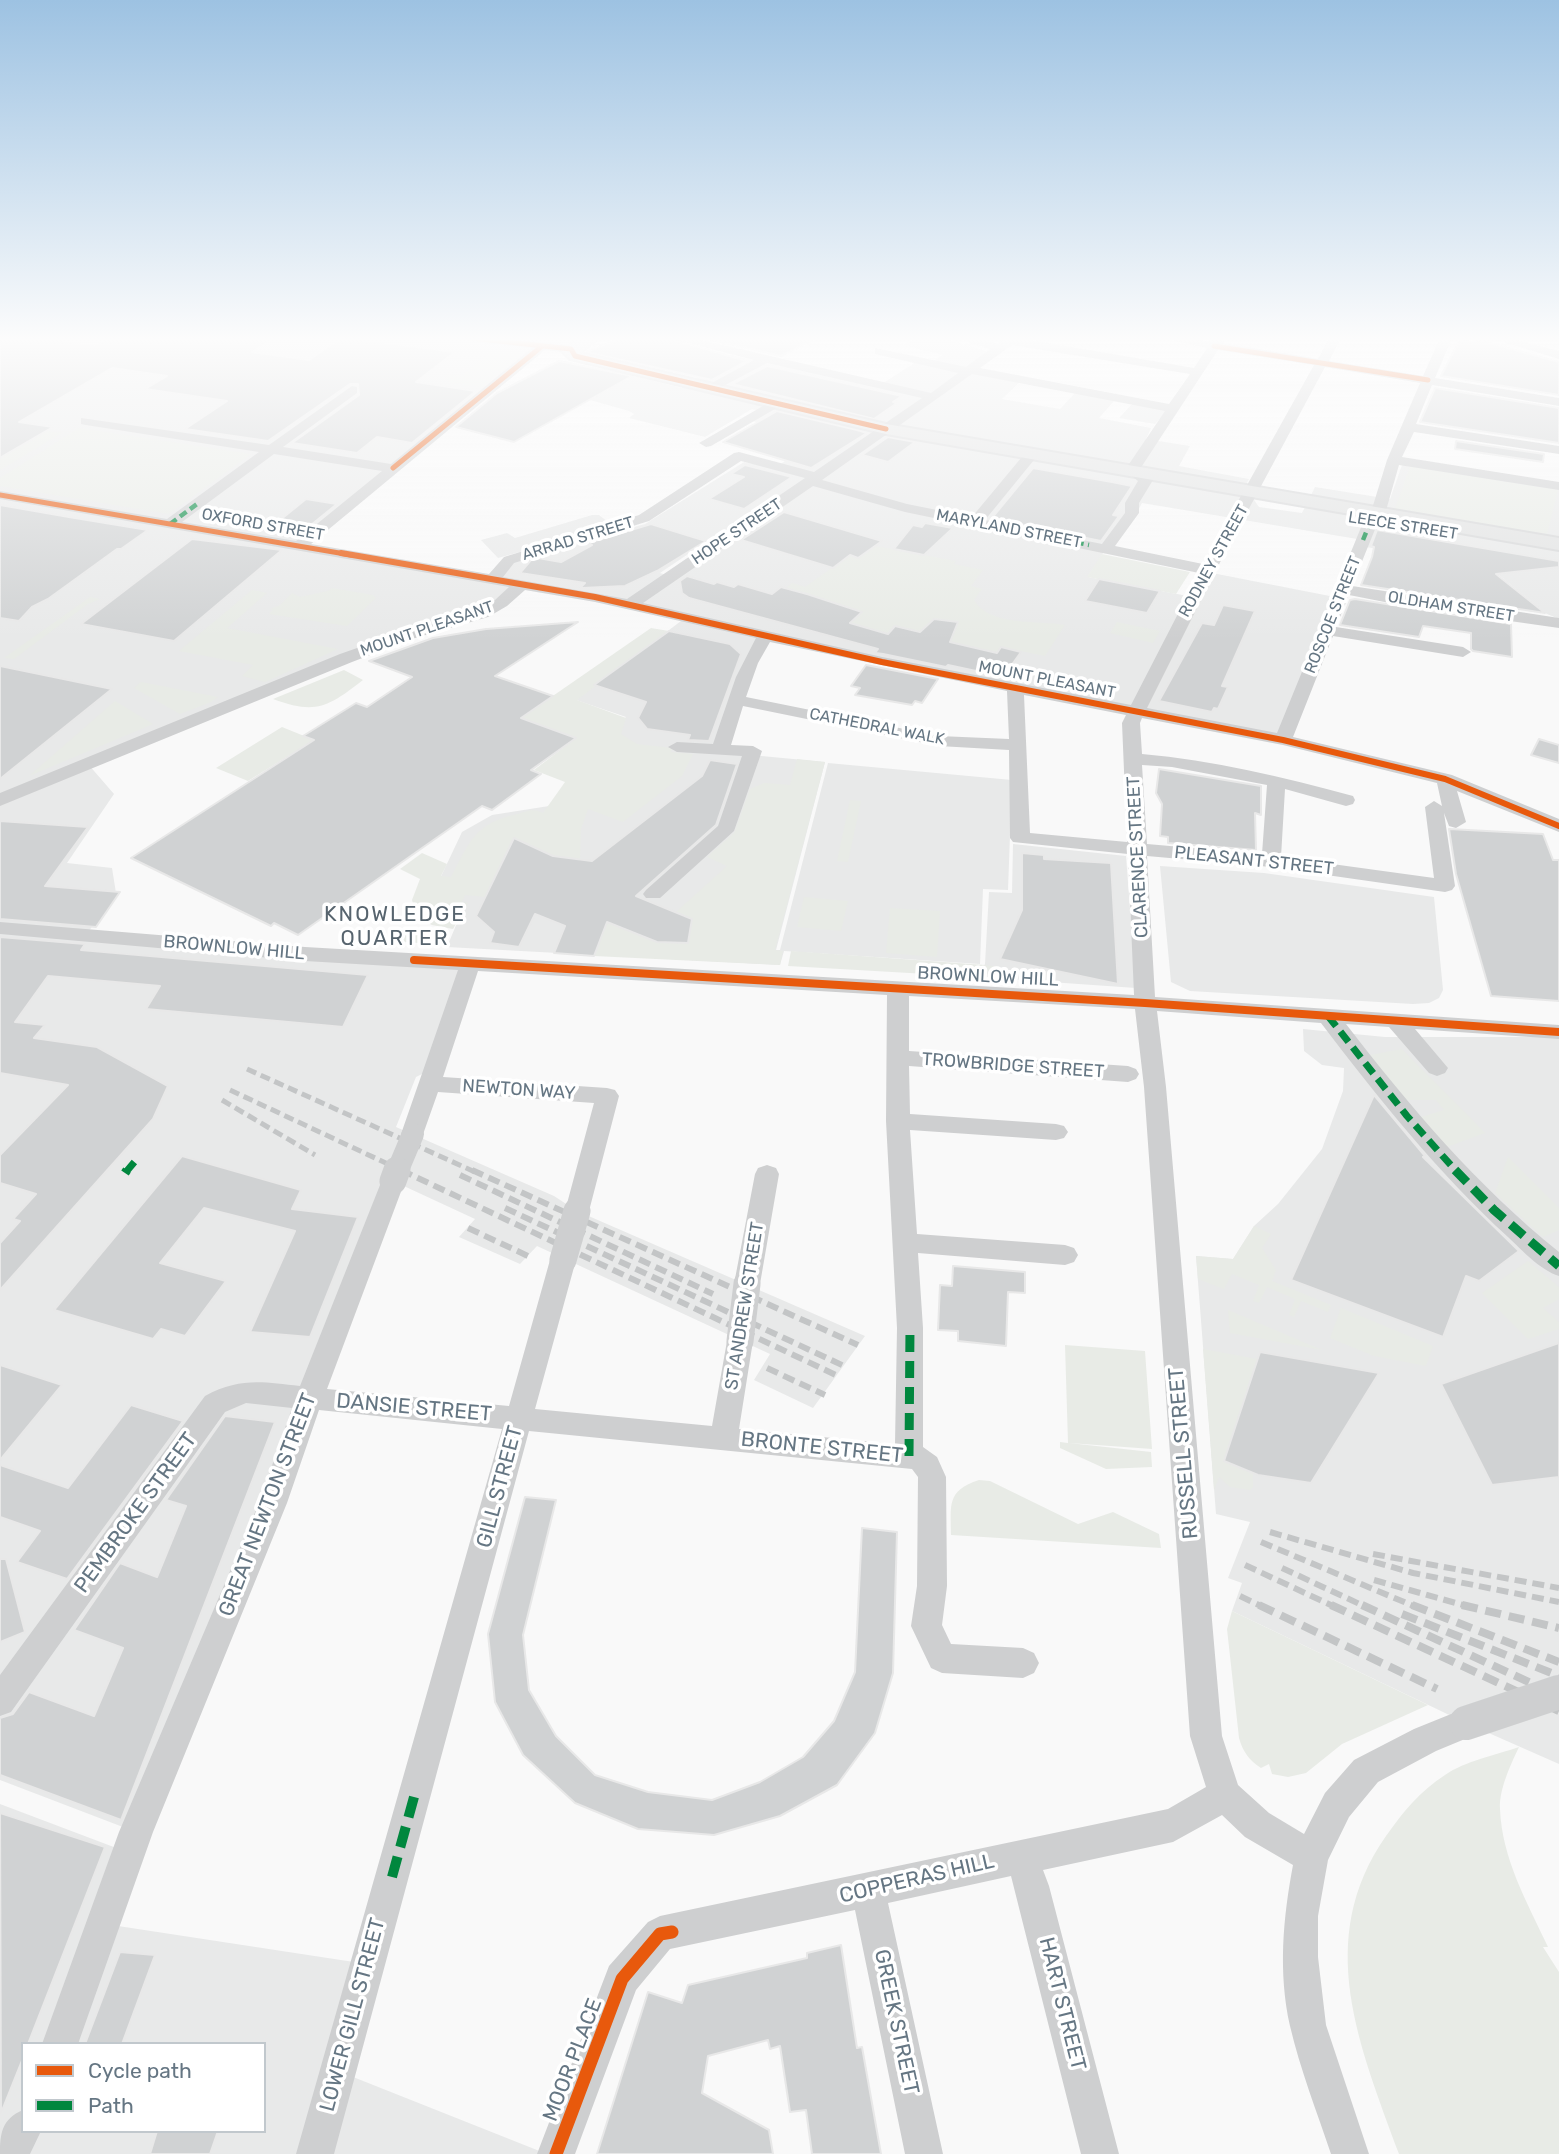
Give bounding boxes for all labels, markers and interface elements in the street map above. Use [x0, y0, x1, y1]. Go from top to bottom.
street label: HOPE STREET [688, 495, 786, 569]
street label: RODNEY STREET [1175, 501, 1253, 621]
street label: OXFORD STREET [200, 505, 326, 545]
street label: MARYLAND STREET [935, 505, 1083, 553]
street label: LEECE STREET [1347, 508, 1459, 544]
street label: ARRAD STREET [520, 513, 636, 565]
street label: ROSCOE STREET [1301, 554, 1365, 676]
street label: OLDHAM STREET [1386, 588, 1516, 626]
street label: MOUNT PLEASANT [358, 597, 496, 661]
street label: MOUNT PLEASANT [977, 657, 1117, 703]
street label: CATHEDRAL WALK [808, 704, 946, 750]
street label: CLARENCE STREET [1123, 775, 1153, 939]
street label: PLEASANT STREET [1173, 842, 1335, 880]
district label: KNOWLEDGE QUARTER [325, 902, 465, 952]
street label: BROWNLOW HILL [163, 931, 305, 965]
street label: BROWNLOW HILL [917, 963, 1059, 991]
street label: TROWBRIDGE STREET [921, 1049, 1105, 1083]
street label: NEWTON WAY [462, 1075, 576, 1105]
street label: ST ANDREW STREET [721, 1220, 769, 1392]
street label: RUSSELL STREET [1164, 1366, 1204, 1540]
street label: DANSIE STREET [335, 1389, 493, 1427]
street label: GREAT NEWTON STREET [214, 1390, 322, 1620]
street label: GILL STREET [472, 1423, 528, 1551]
street label: BRONTE STREET [740, 1427, 904, 1469]
street label: PEMBROKE STREET [69, 1428, 203, 1598]
street label: COPPERAS HILL [837, 1849, 997, 1909]
street label: LOWER GILL STREET [315, 1915, 391, 2115]
street label: HART STREET [1033, 1935, 1091, 2073]
street label: GREEK STREET [868, 1947, 924, 2097]
street label: MOOR PLACE [538, 1995, 608, 2125]
legend [21, 2042, 266, 2133]
text: Cycle path [88, 2058, 192, 2083]
text: Path [88, 2093, 134, 2118]

